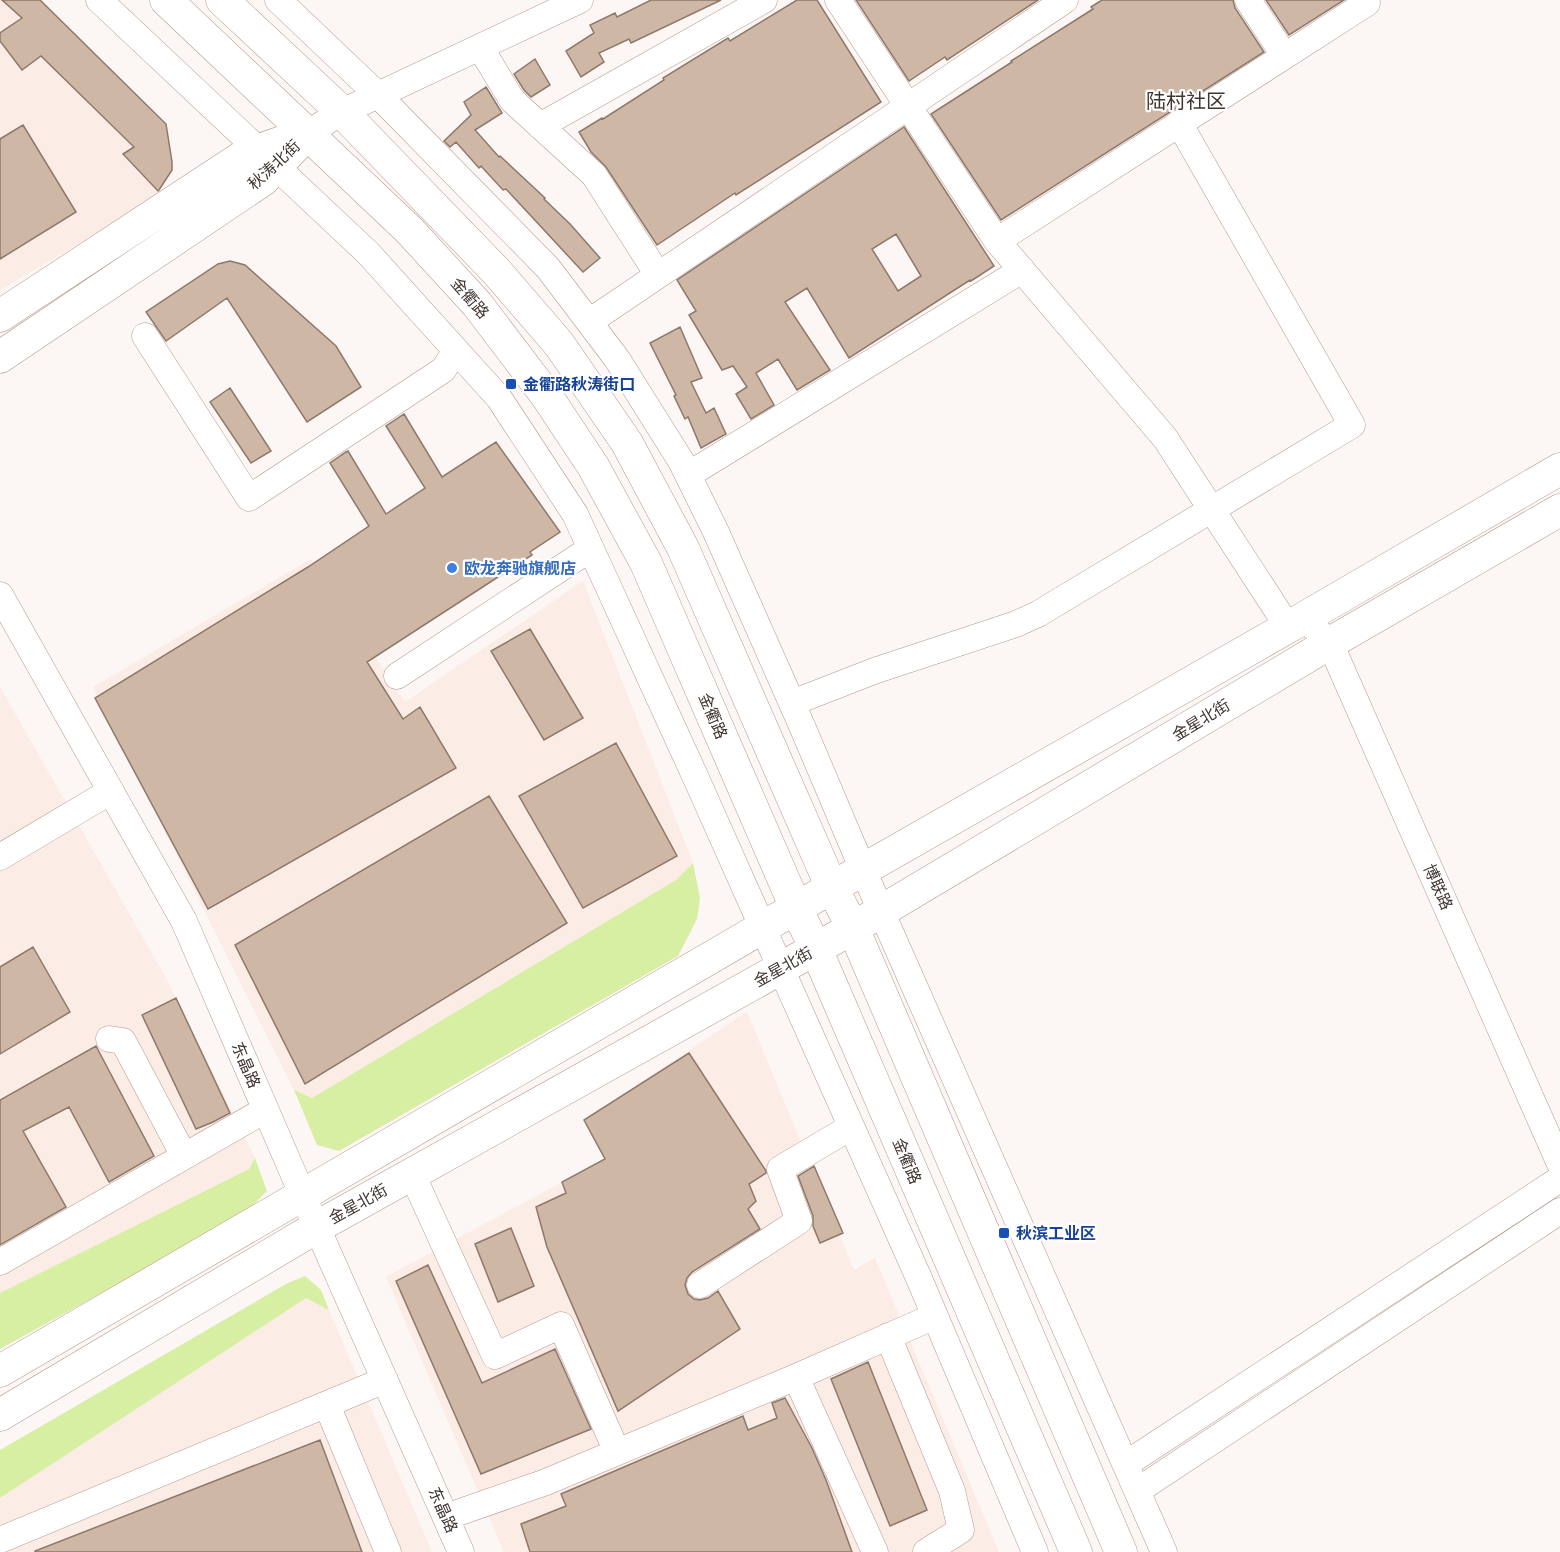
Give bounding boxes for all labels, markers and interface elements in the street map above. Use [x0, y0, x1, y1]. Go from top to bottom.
district label: 陆村社区 [1146, 89, 1226, 113]
street label: 秋涛北街 [244, 136, 304, 194]
street label: 金衢路 [447, 274, 493, 322]
place label: 金衢路秋涛街口 [523, 375, 635, 394]
marker: 金衢路秋涛街口 [504, 377, 518, 391]
place label: 欧龙奔驰旗舰店 [464, 559, 576, 578]
marker: 欧龙奔驰旗舰店 [445, 561, 459, 575]
street label: 金衢路 [695, 690, 731, 742]
street label: 金星北街 [1169, 695, 1233, 745]
street label: 博联路 [1420, 861, 1456, 913]
street label: 金星北街 [750, 943, 816, 991]
street label: 东晶路 [228, 1039, 264, 1091]
street label: 金衢路 [889, 1135, 925, 1187]
street label: 金星北街 [325, 1180, 391, 1228]
place label: 秋滨工业区 [1016, 1224, 1096, 1243]
marker: 秋滨工业区 [997, 1226, 1011, 1240]
street label: 东晶路 [425, 1484, 461, 1536]

